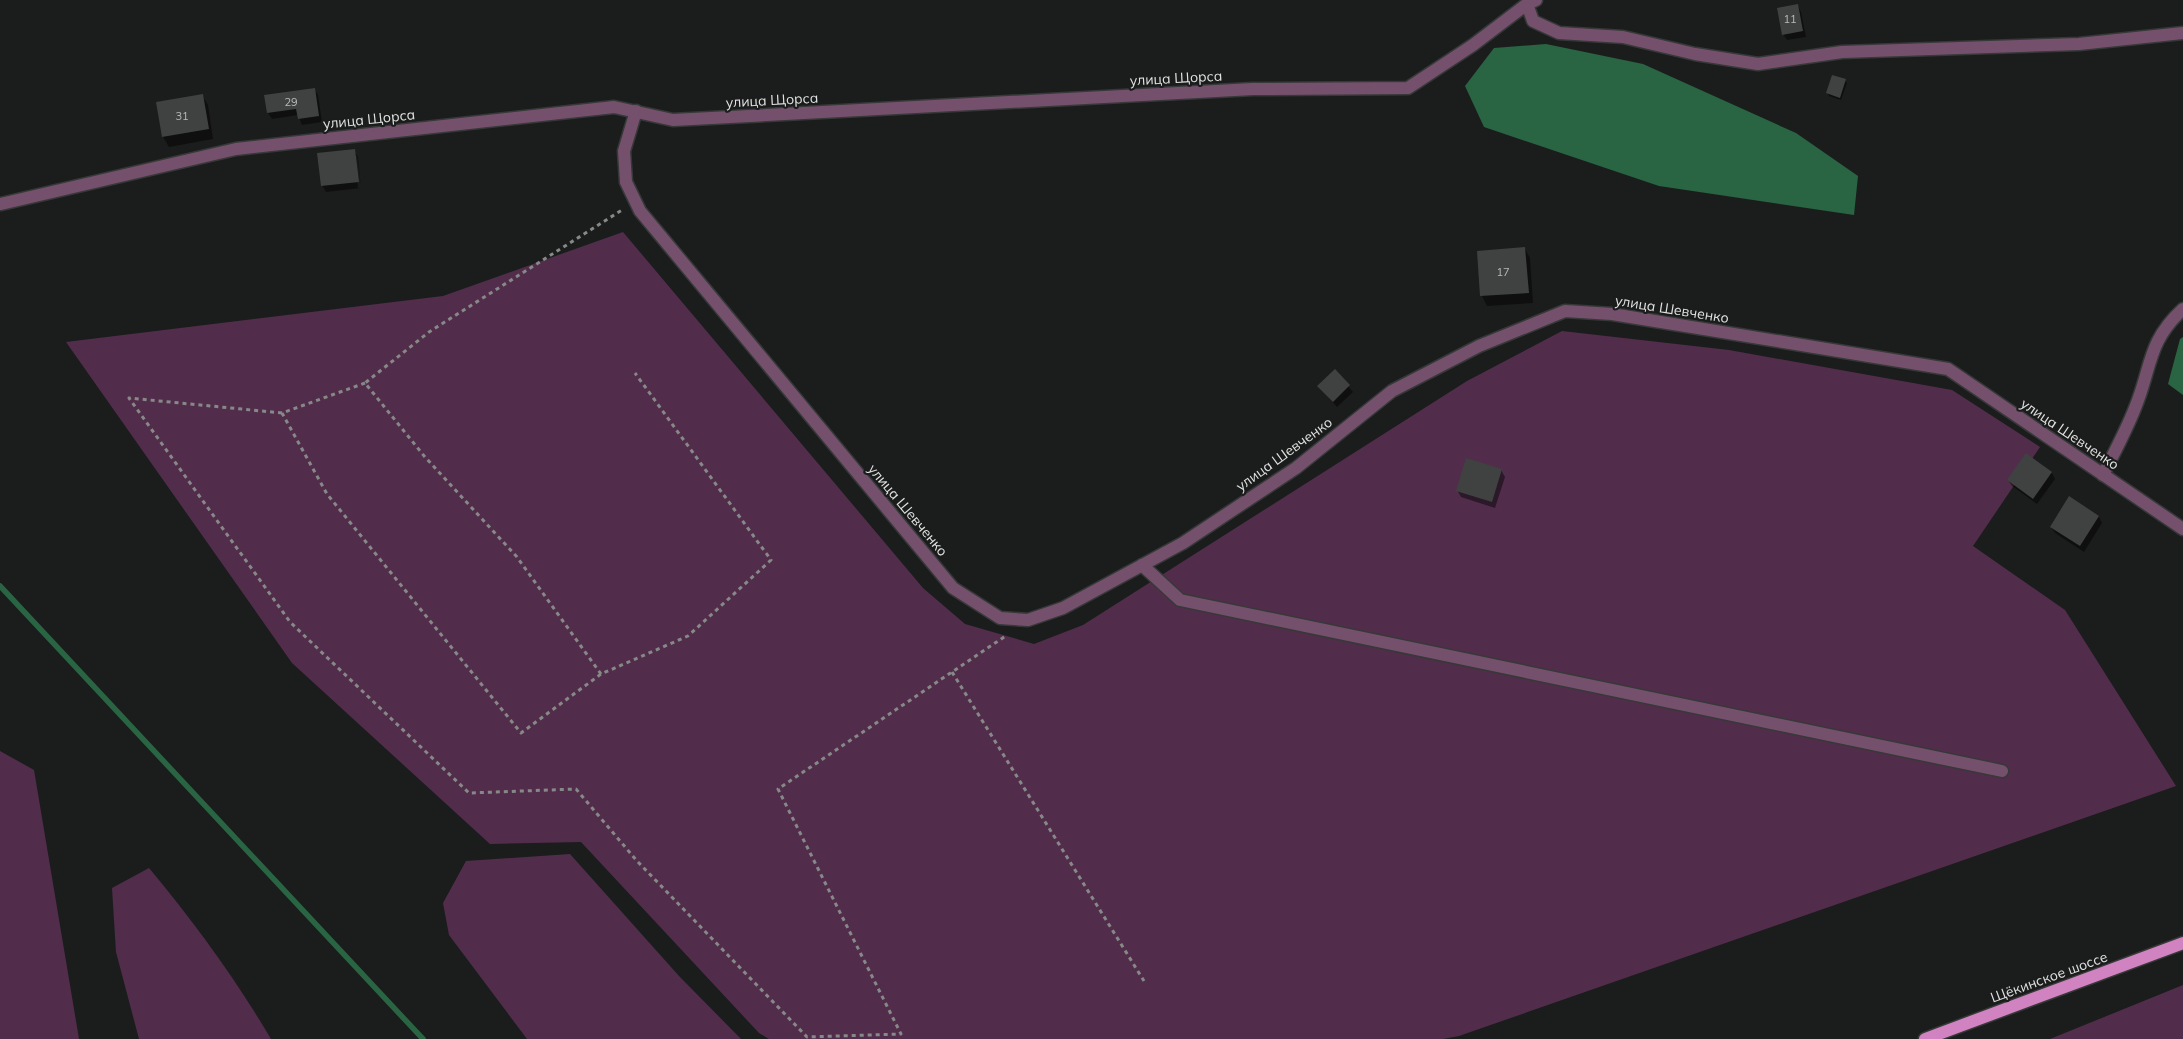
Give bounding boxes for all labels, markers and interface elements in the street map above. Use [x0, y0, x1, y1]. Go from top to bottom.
house number: 11 [1783, 12, 1797, 26]
street label: улица Щорса [1129, 67, 1223, 89]
street label: улица Щорса [725, 89, 819, 111]
house number: 29 [284, 95, 298, 109]
street label: улица Щорса [322, 105, 416, 133]
house number: 31 [175, 109, 189, 123]
house number: 17 [1496, 265, 1510, 279]
street label: улица Шевченко [1614, 291, 1730, 327]
street label: улица Шевченко [2017, 394, 2123, 474]
street label: улица Шевченко [1232, 413, 1336, 495]
street label: улица Шевченко [864, 460, 952, 560]
street label: Щёкинское шоссе [1988, 947, 2110, 1007]

